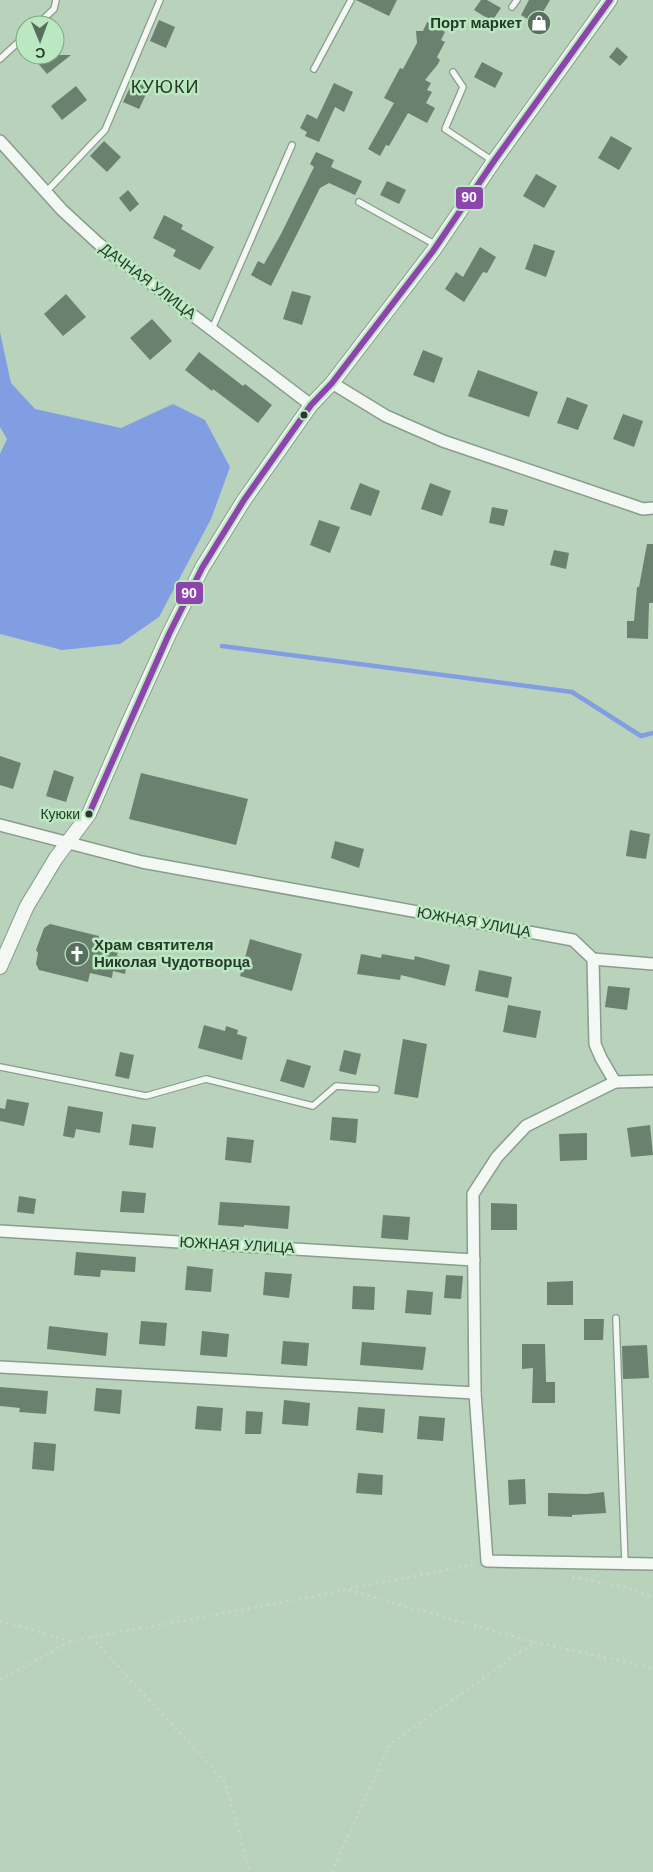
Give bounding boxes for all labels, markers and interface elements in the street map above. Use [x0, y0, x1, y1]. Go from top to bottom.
shop icon: Порт маркет [526, 10, 552, 36]
place label: Порт маркет [430, 14, 522, 31]
north arrow [15, 15, 65, 65]
text: С [35, 45, 45, 61]
district label: КУЮКИ [131, 77, 199, 97]
line badge: 90 [455, 186, 484, 210]
text: 90 [461, 189, 477, 205]
street label: ДАЧНАЯ УЛИЦА [97, 239, 200, 322]
unlabelled marker [299, 410, 309, 420]
line badge: 90 [175, 581, 204, 605]
text: 90 [181, 585, 197, 601]
place label: Куюки [40, 806, 80, 822]
marker: Куюки [84, 809, 94, 819]
street label: ЮЖНАЯ УЛИЦА [416, 903, 532, 940]
place label: Храм святителя Николая Чудотворца [94, 936, 251, 970]
church icon: Храм святителя Николая Чудотворца [64, 941, 90, 967]
street label: ЮЖНАЯ УЛИЦА [179, 1233, 295, 1256]

